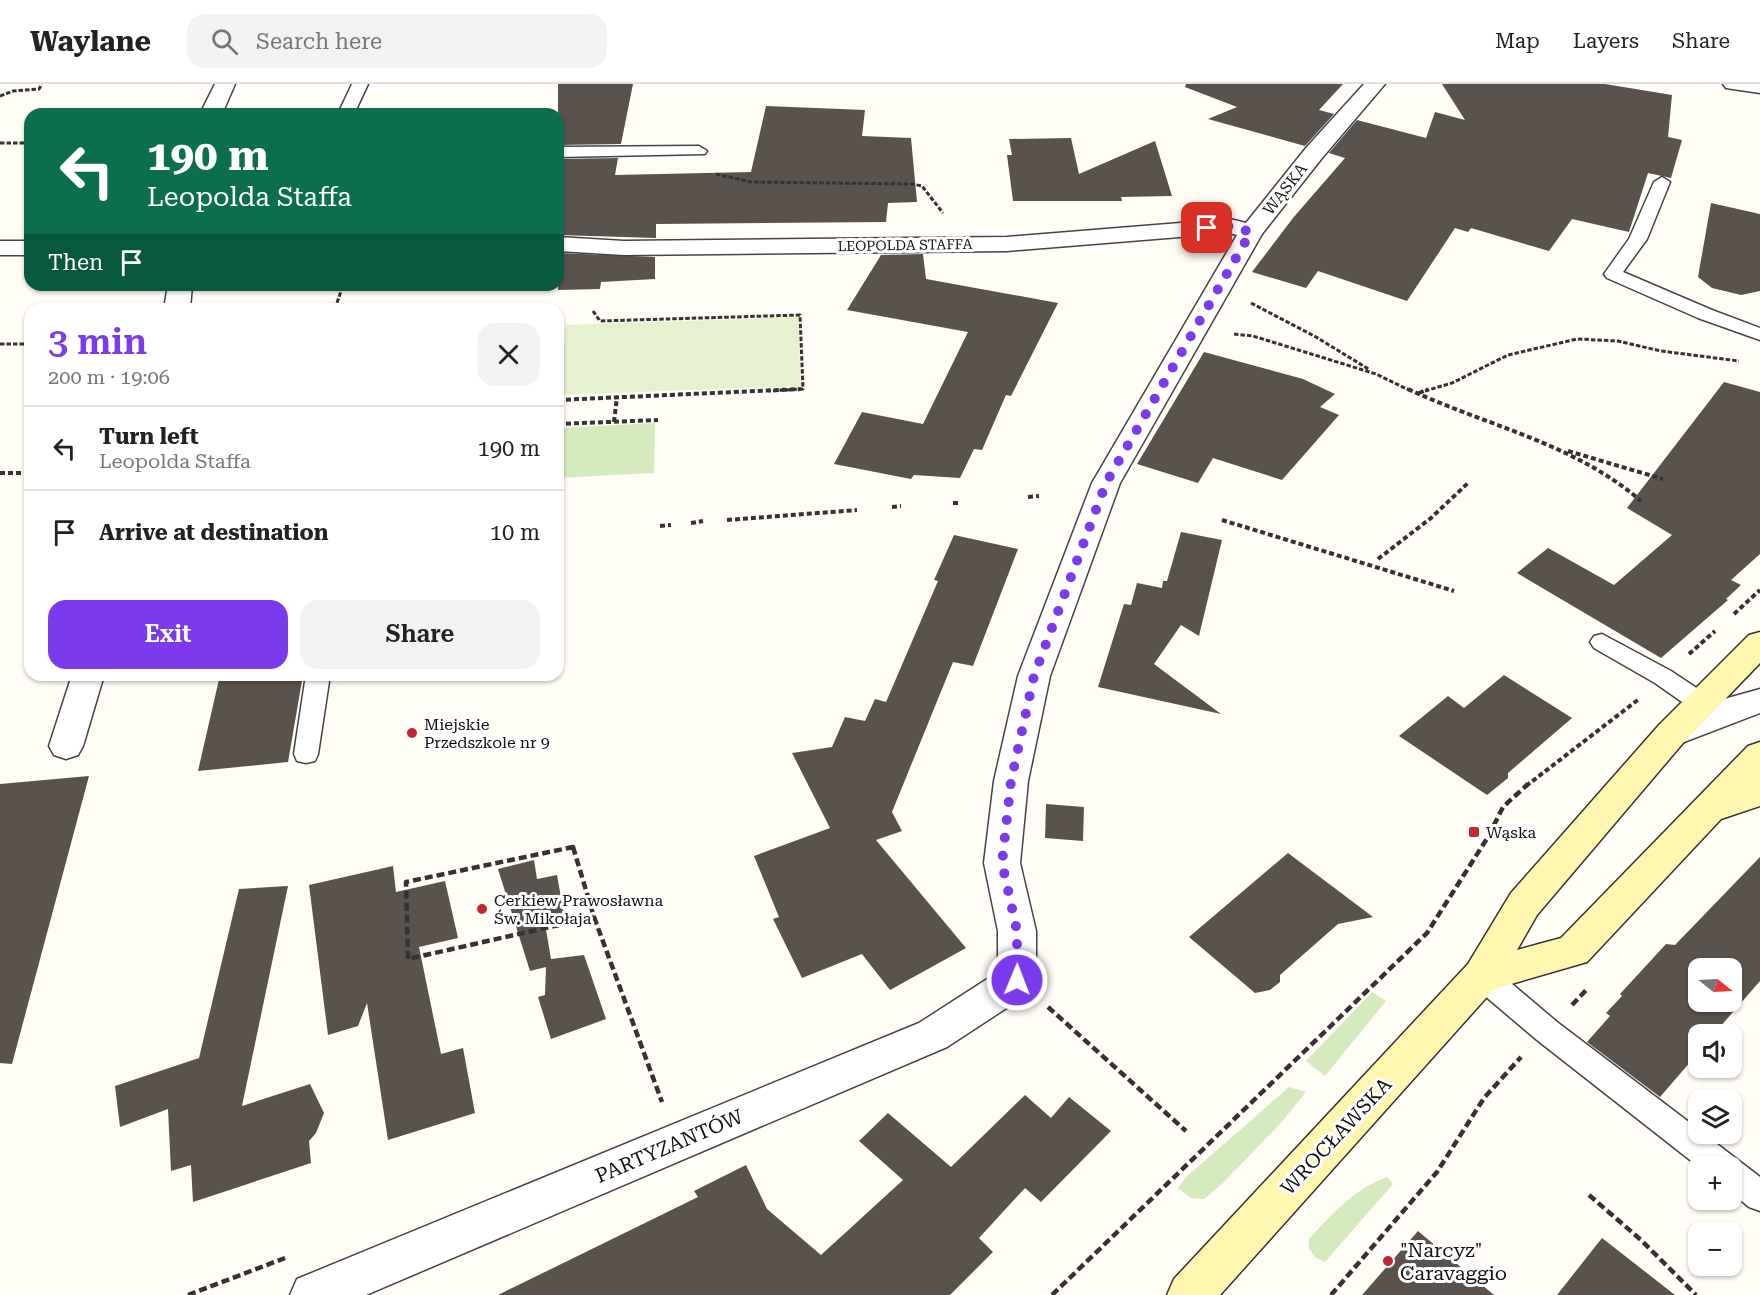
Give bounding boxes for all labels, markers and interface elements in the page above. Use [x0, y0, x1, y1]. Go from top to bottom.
search box [187, 14, 607, 68]
text: Waylane [30, 25, 151, 58]
icon: search [208, 25, 241, 58]
text: Search here [256, 29, 382, 54]
text: Map [1495, 29, 1540, 53]
text: Layers [1573, 29, 1639, 53]
text: Share [1672, 29, 1730, 53]
text: 190 m [147, 131, 269, 180]
icon: left [48, 132, 126, 210]
street label: WĄSKA [1259, 159, 1312, 219]
text: Leopolda Staffa [147, 181, 352, 213]
pin [1181, 202, 1232, 253]
icon: arrive [1190, 211, 1223, 244]
street label: LEOPOLDA STAFFA [837, 236, 973, 254]
icon: arrive [115, 246, 148, 279]
text: Then [48, 250, 103, 275]
text: 3 min [48, 321, 147, 363]
button: close [477, 323, 540, 386]
text: 200 m · 19:06 [48, 365, 170, 389]
text: Turn left [99, 424, 199, 449]
icon: left [48, 432, 81, 465]
text: 190 m [477, 436, 540, 461]
text: Leopolda Staffa [99, 449, 251, 473]
icon: arrive [48, 516, 81, 549]
text: Arrive at destination [99, 520, 328, 545]
text: 10 m [490, 520, 540, 545]
button: Exit [48, 600, 288, 669]
button: Share [300, 600, 540, 669]
place label: Miejskie Przedszkole nr 9 [424, 715, 550, 752]
marker: Miejskie Przedszkole nr 9 [405, 726, 419, 740]
place label: Wąska [1486, 823, 1536, 842]
marker: Wąska [1467, 825, 1481, 839]
place label: Cerkiew Prawosławna Św. Mikołaja [494, 891, 663, 928]
marker: Cerkiew Prawosławna Św. Mikołaja [475, 902, 489, 916]
position arrow [985, 948, 1049, 1012]
north arrow [1688, 958, 1742, 1012]
map controls [1688, 958, 1742, 1276]
button: sound [1688, 1024, 1742, 1078]
street label: WROCŁAWSKA [1275, 1072, 1397, 1200]
button: layers [1688, 1090, 1742, 1144]
street label: PARTYZANTÓW [592, 1104, 747, 1188]
button: + [1688, 1156, 1742, 1210]
button: − [1688, 1222, 1742, 1276]
place label: "Narcyz" Caravaggio [1400, 1238, 1507, 1285]
marker: "Narcyz" Caravaggio [1381, 1254, 1395, 1268]

